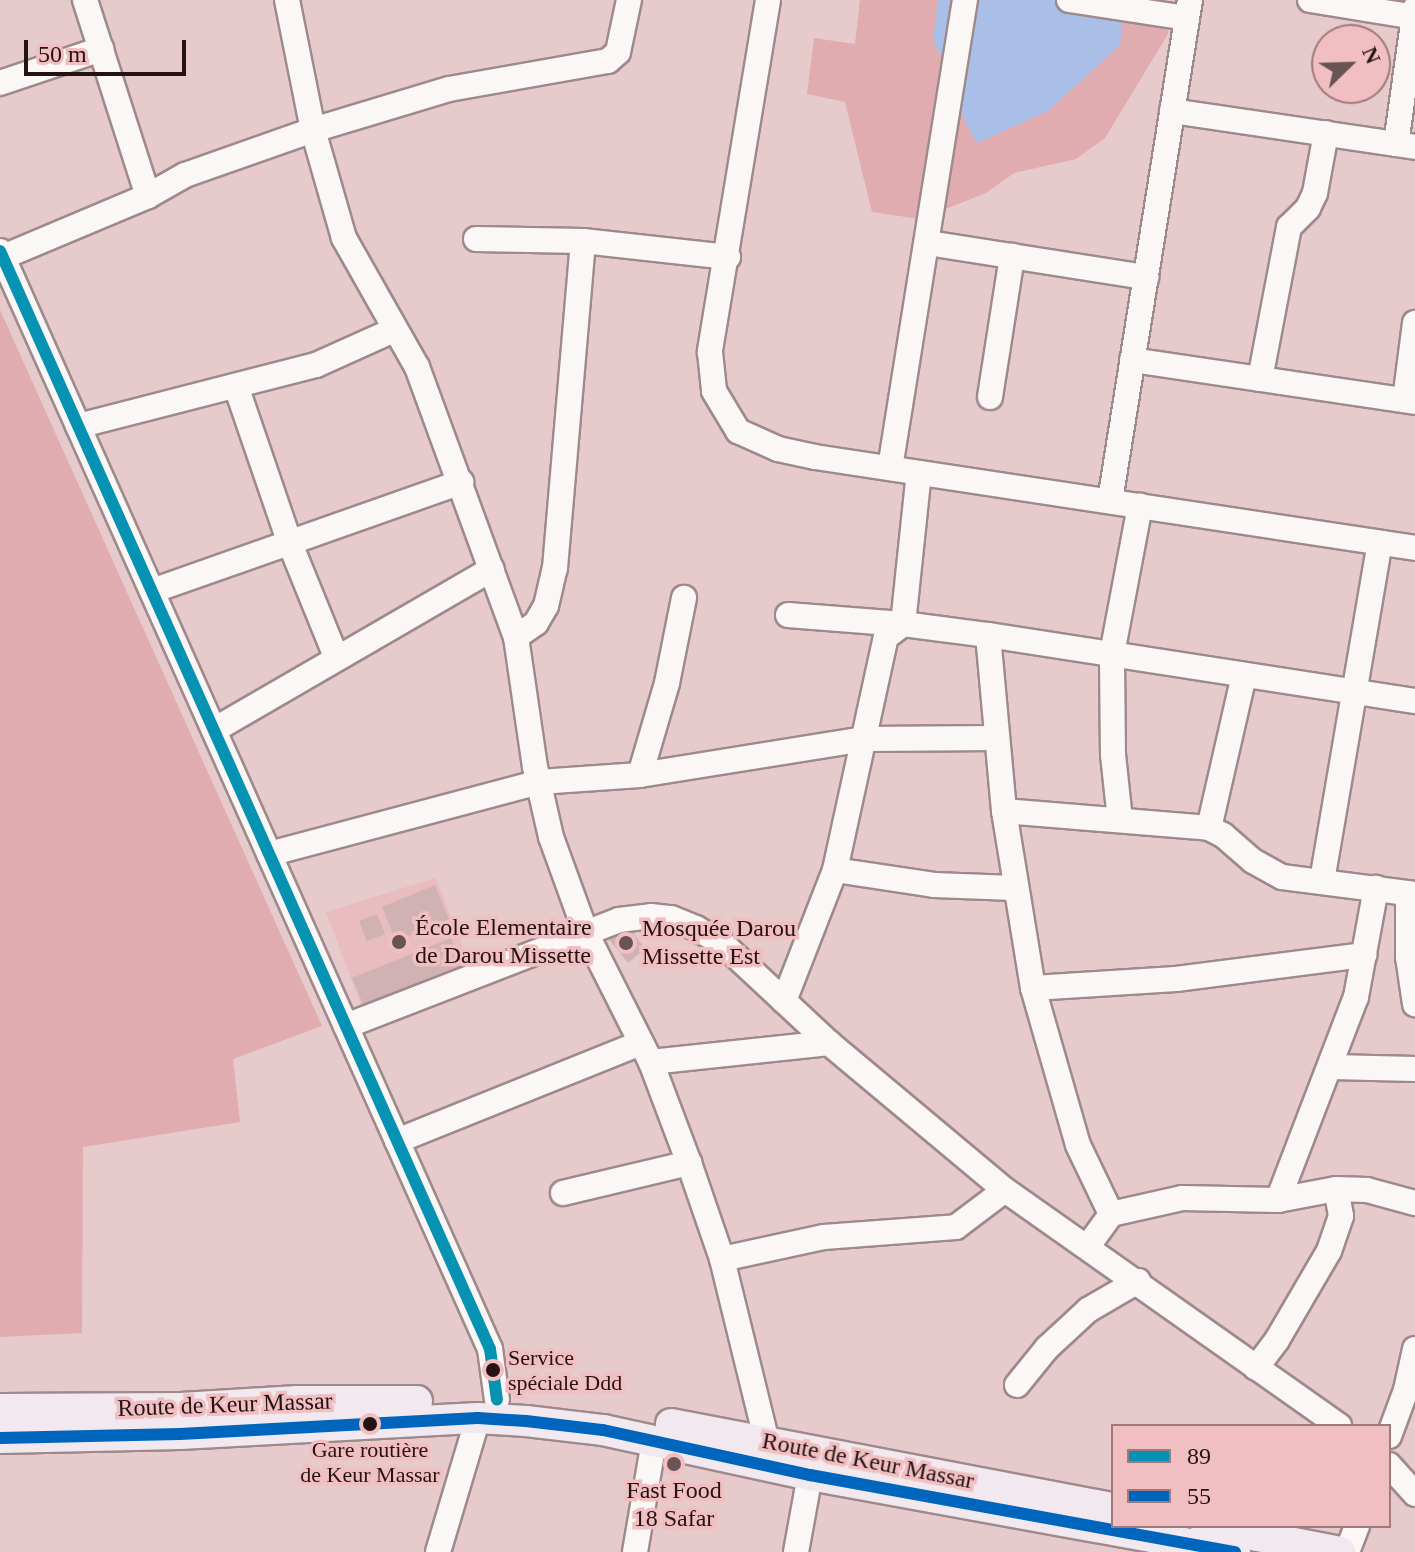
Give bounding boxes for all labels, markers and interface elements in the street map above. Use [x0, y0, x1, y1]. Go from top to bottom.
scale bar [28, 24, 190, 74]
north arrow [1311, 24, 1391, 104]
text: 50 m [38, 41, 87, 67]
text: N [1357, 43, 1386, 67]
place label: École Elementaire de Darou Missette [415, 914, 592, 970]
place label: Mosquée Darou Missette Est [642, 915, 796, 971]
marker: École Elementaire de Darou Missette [390, 933, 408, 951]
marker: Mosquée Darou Missette Est [617, 934, 635, 952]
place label: Service spéciale Ddd [508, 1344, 622, 1396]
marker: Service spéciale Ddd [485, 1362, 501, 1378]
street label: Route de Keur Massar [117, 1387, 333, 1423]
marker: Gare routière de Keur Massar [362, 1416, 378, 1432]
legend [1111, 1424, 1391, 1528]
street label: Route de Keur Massar [760, 1426, 976, 1496]
place label: Gare routière de Keur Massar [300, 1436, 440, 1488]
text: 89 [1187, 1443, 1211, 1469]
marker: Fast Food 18 Safar [665, 1455, 683, 1473]
place label: Fast Food 18 Safar [626, 1477, 722, 1533]
text: 55 [1187, 1483, 1211, 1509]

